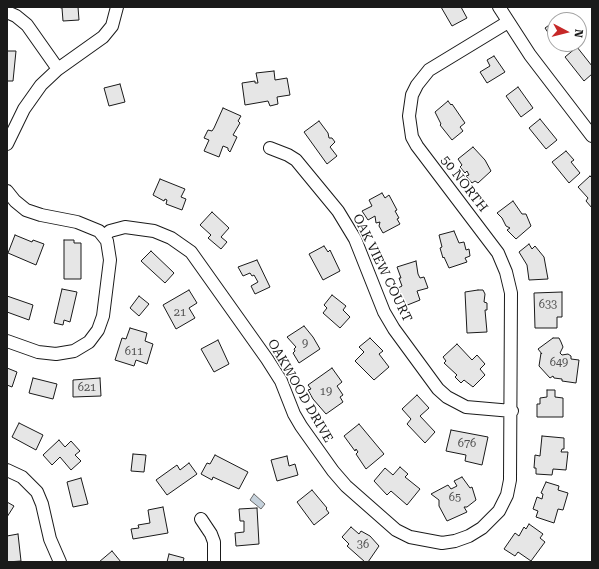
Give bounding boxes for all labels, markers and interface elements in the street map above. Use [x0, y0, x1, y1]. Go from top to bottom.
north arrow [547, 12, 587, 52]
text: N [571, 28, 585, 38]
street label: 50 NORTH [437, 153, 491, 215]
street label: OAK VIEW COURT [349, 211, 415, 325]
house number: 633 [539, 298, 557, 312]
house number: 21 [174, 306, 186, 320]
street label: OAKWOOD DRIVE [264, 336, 336, 446]
house number: 9 [302, 337, 308, 351]
house number: 611 [125, 345, 143, 359]
house number: 649 [550, 356, 568, 370]
house number: 621 [78, 381, 96, 395]
house number: 19 [320, 385, 332, 399]
house number: 676 [458, 437, 476, 451]
house number: 65 [449, 491, 461, 505]
house number: 36 [357, 538, 369, 552]

